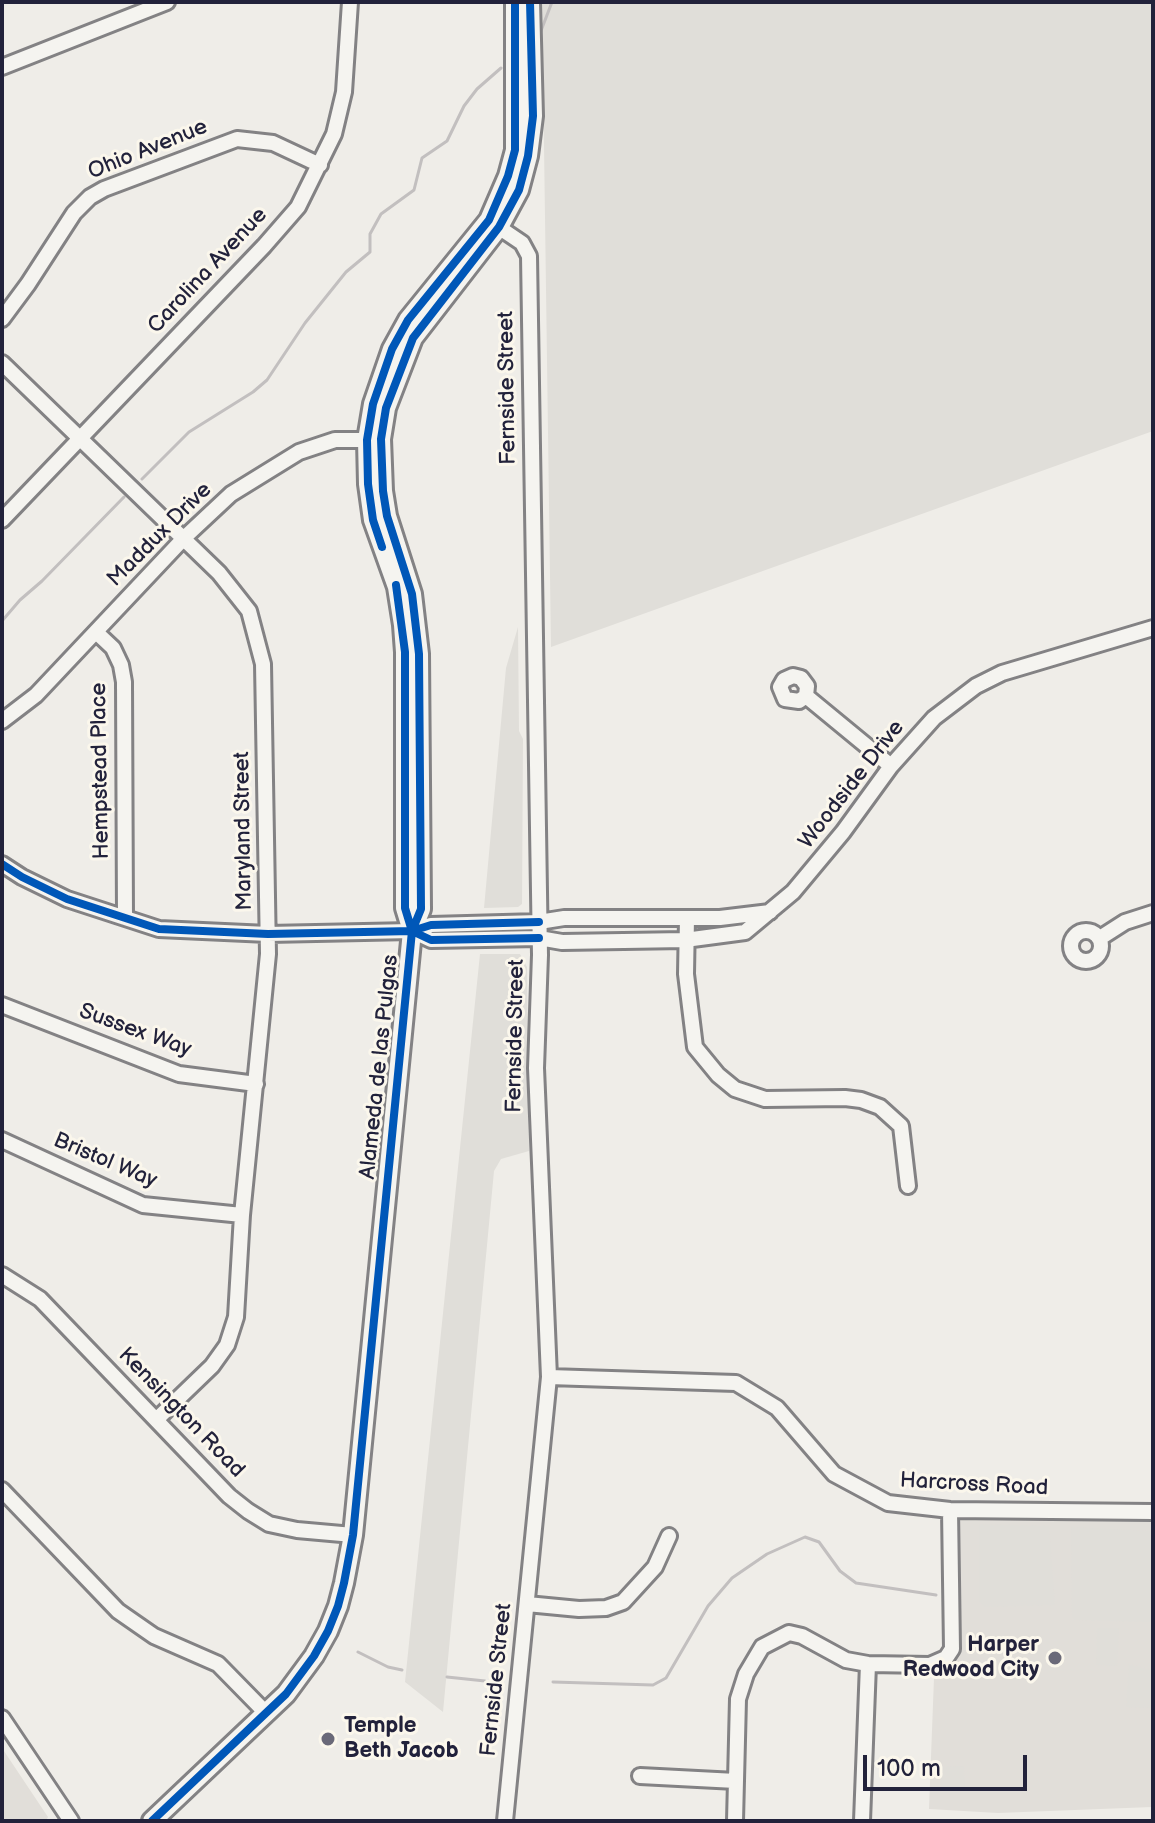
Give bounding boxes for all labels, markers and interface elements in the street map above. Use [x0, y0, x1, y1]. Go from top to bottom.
street label: Ohio Avenue [84, 114, 212, 186]
street label: Carolina Avenue [143, 202, 273, 340]
street label: Fernside Street [493, 311, 523, 465]
street label: Maddux Drive [102, 477, 218, 593]
street label: Hempstead Place [86, 682, 116, 860]
street label: Woodside Drive [794, 716, 910, 854]
street label: Maryland Street [229, 751, 259, 911]
street label: Alameda de las Pulgas [355, 954, 405, 1180]
street label: Fernside Street [501, 959, 531, 1113]
street label: Sussex Way [75, 998, 195, 1064]
street label: Bristol Way [49, 1127, 161, 1195]
street label: Kensington Road [112, 1342, 250, 1484]
street label: Harcross Road [899, 1468, 1049, 1502]
street label: Fernside Street [476, 1602, 518, 1758]
place label: Harper Redwood City [903, 1632, 1039, 1684]
marker: Harper Redwood City [1046, 1649, 1064, 1667]
place label: Temple Beth Jacob [344, 1713, 459, 1764]
marker: Temple Beth Jacob [319, 1730, 337, 1748]
scale bar [867, 1739, 1031, 1789]
text: 100 m [877, 1754, 941, 1783]

